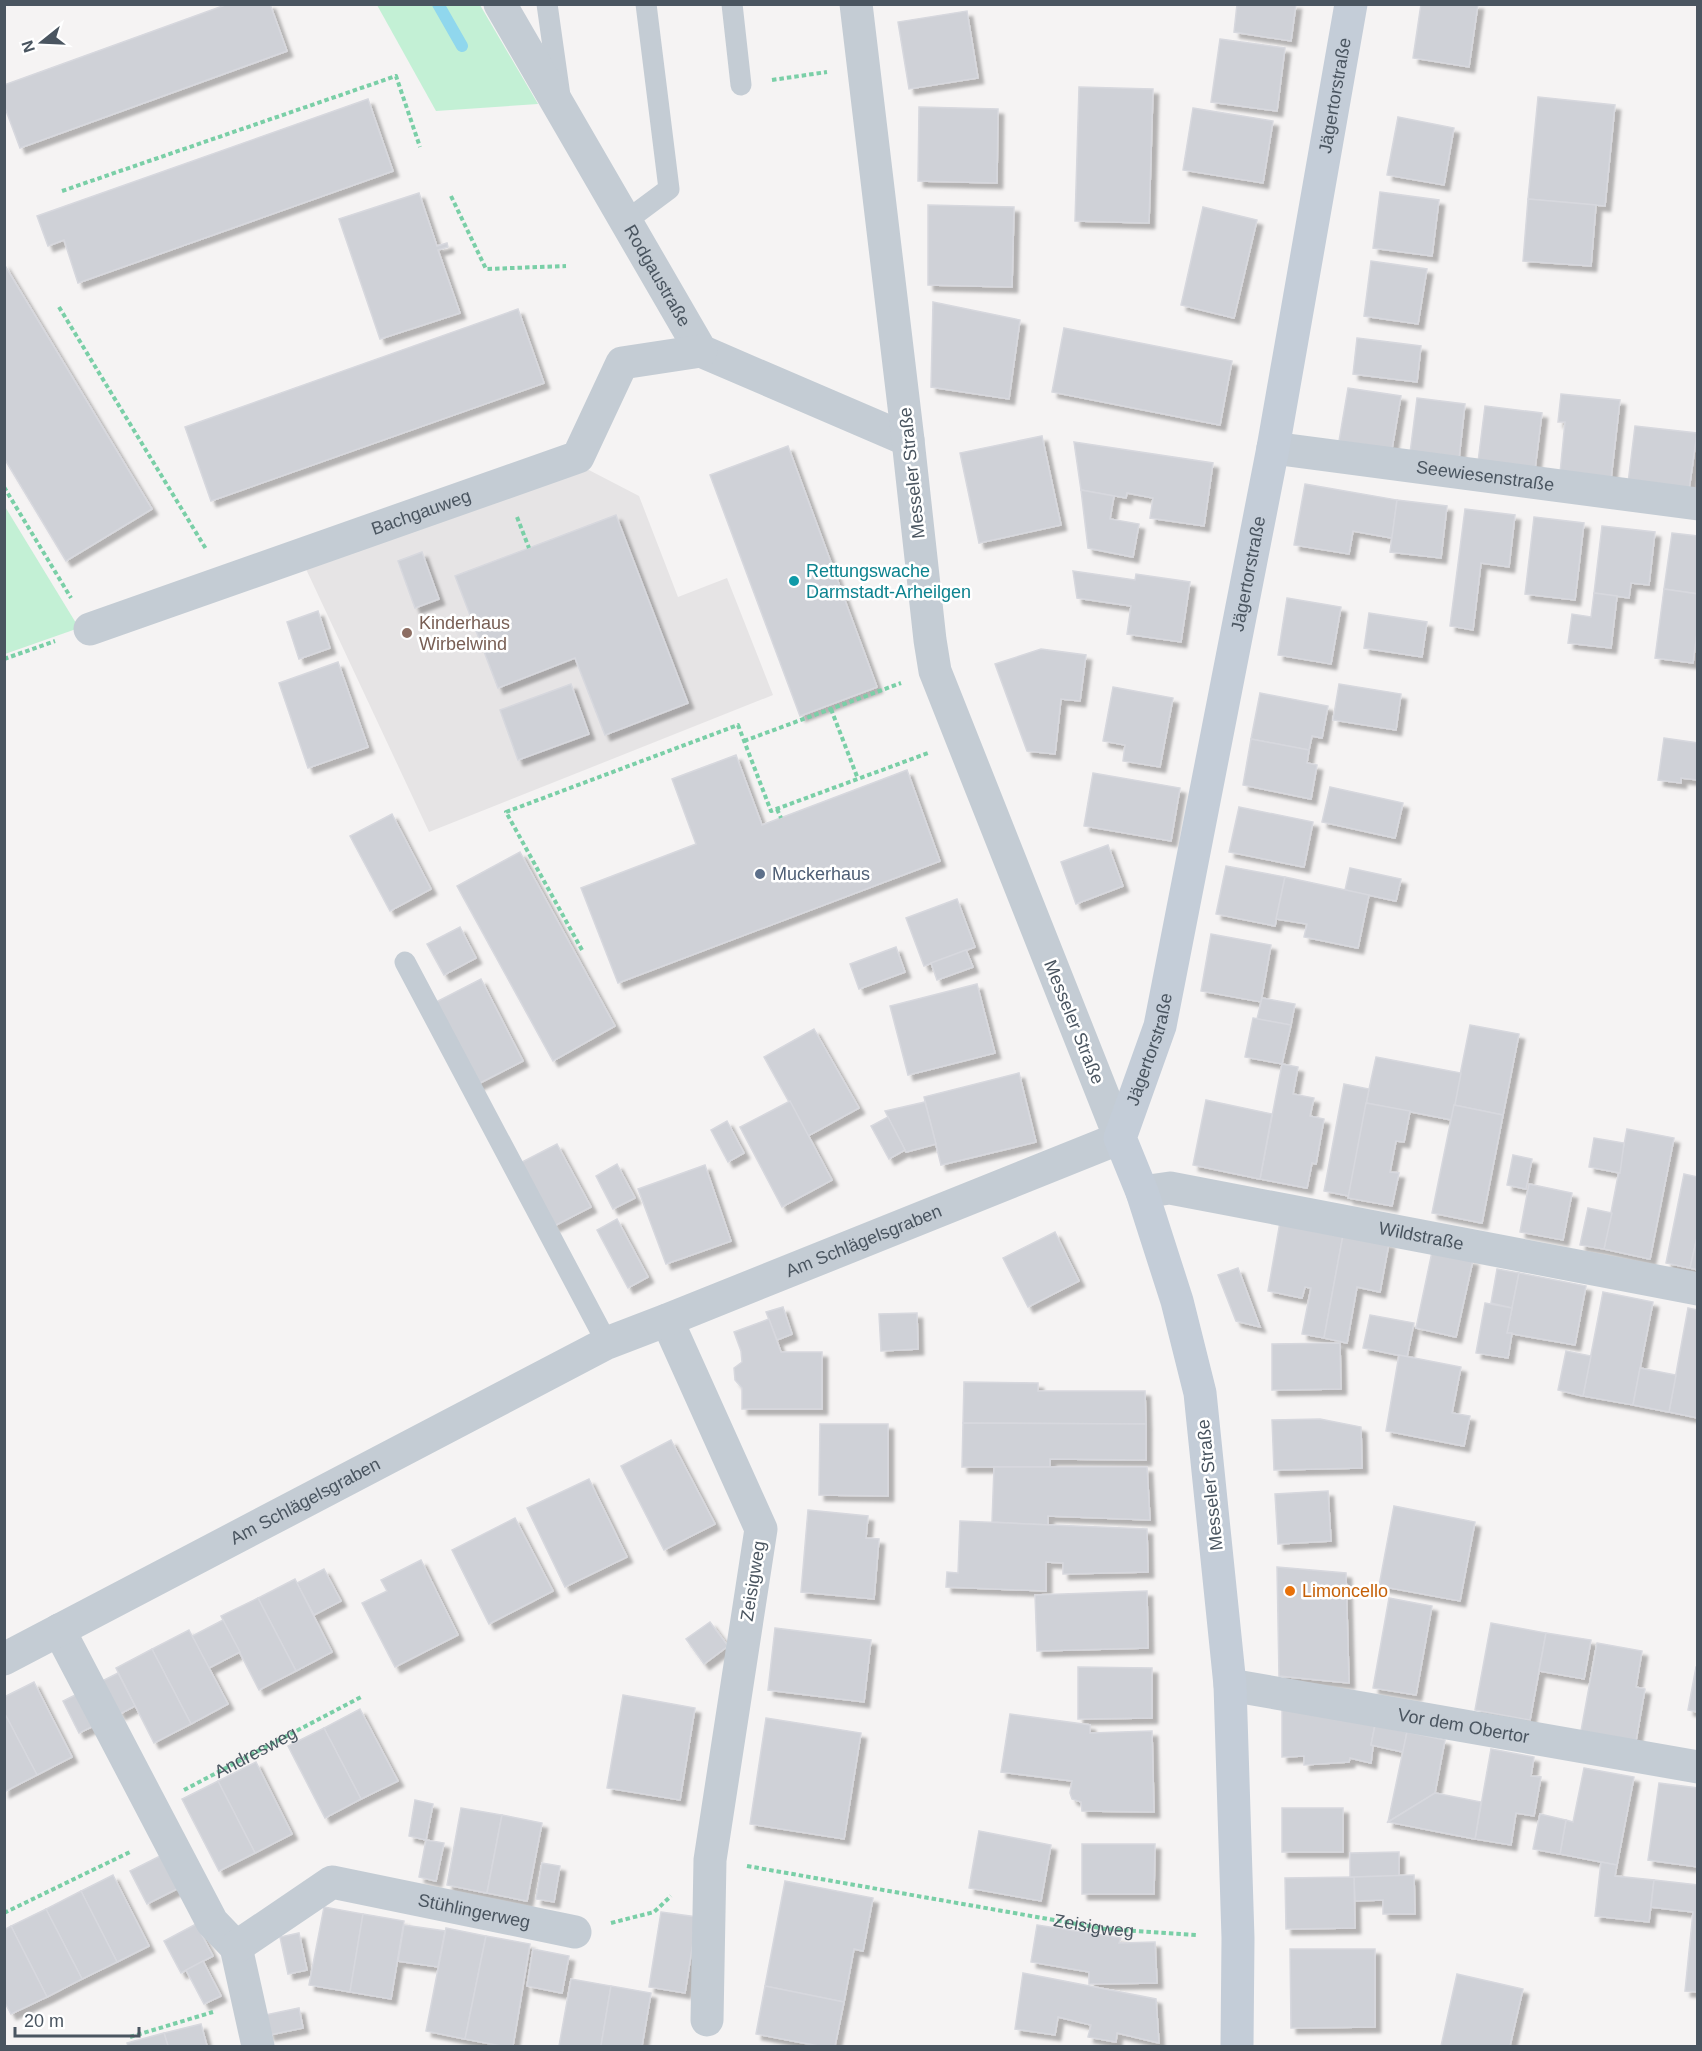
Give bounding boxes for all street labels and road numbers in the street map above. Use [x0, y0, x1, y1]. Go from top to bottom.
street label: Jägertorstraße [1315, 36, 1355, 155]
street label: Rodgaustraße [620, 221, 695, 330]
street label: Messeler Straße [895, 406, 929, 540]
street label: Seewiesenstraße [1415, 457, 1555, 495]
street label: Bachgauweg [369, 486, 473, 539]
street label: Jägertorstraße [1227, 514, 1269, 633]
street label: Messeler Straße [1040, 957, 1108, 1087]
street label: Jägertorstraße [1122, 991, 1176, 1108]
street label: Am Schlägelsgraben [783, 1201, 945, 1281]
street label: Wildstraße [1377, 1218, 1465, 1254]
street label: Messeler Straße [1193, 1418, 1227, 1552]
street label: Am Schlägelsgraben [227, 1454, 383, 1549]
street label: Zeisigweg [737, 1539, 769, 1623]
street label: Vor dem Obertor [1396, 1705, 1531, 1747]
street label: Andresweg [211, 1723, 300, 1782]
street label: Stühlingerweg [416, 1890, 532, 1933]
street label: Zeisigweg [1052, 1910, 1135, 1941]

